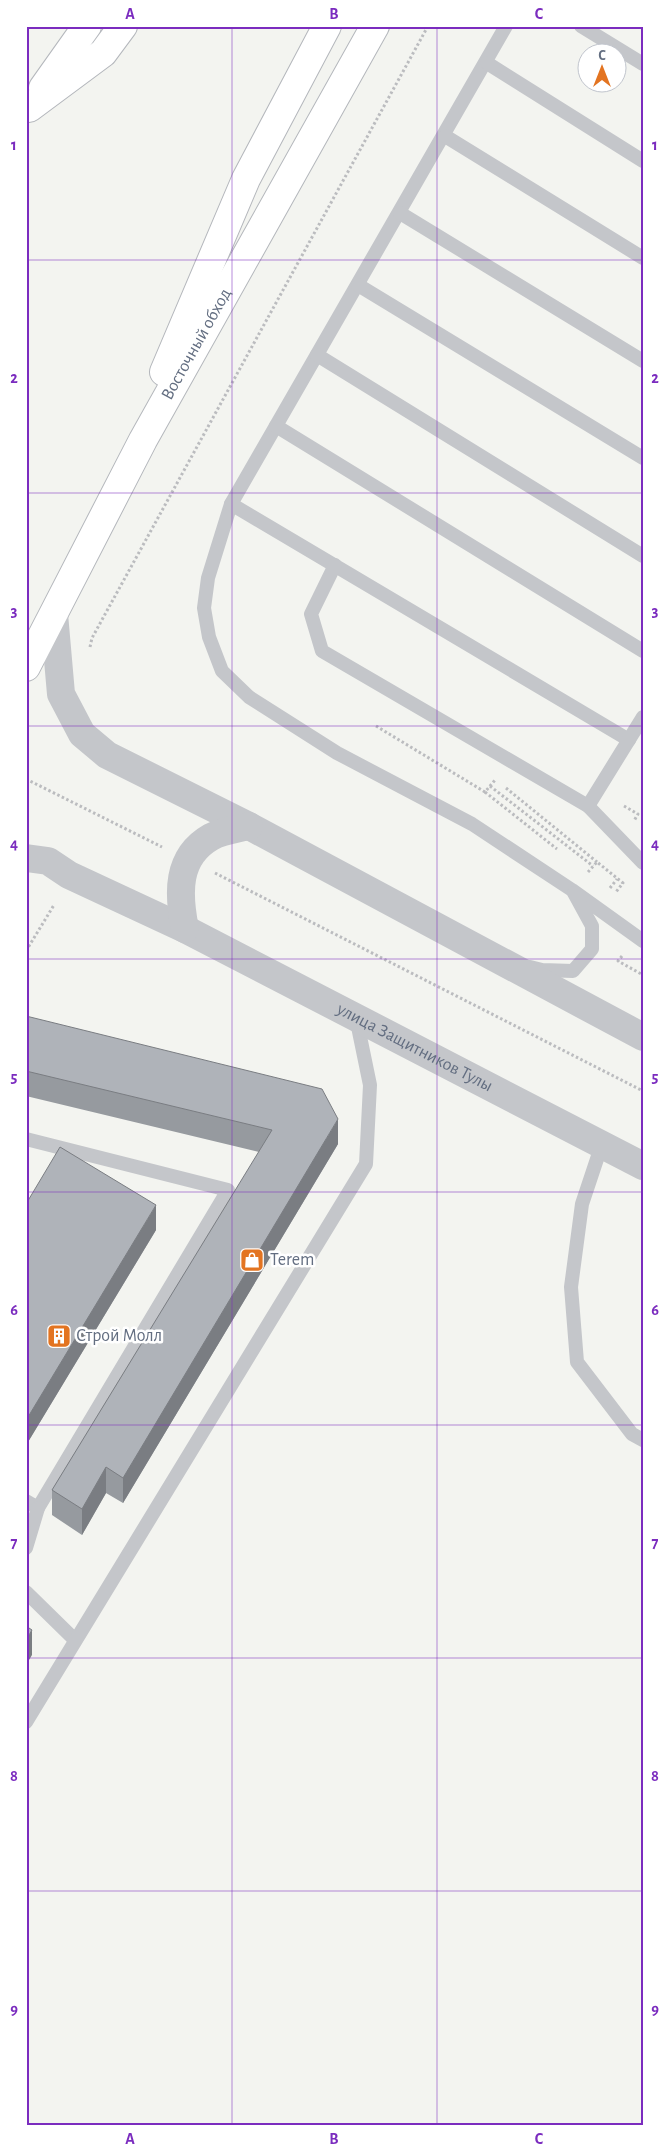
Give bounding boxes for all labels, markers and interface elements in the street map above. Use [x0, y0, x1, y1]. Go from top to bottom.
text: A [125, 6, 135, 22]
text: B [329, 6, 339, 22]
text: C [535, 6, 544, 22]
north arrow [576, 42, 626, 92]
text: С [598, 49, 606, 63]
text: 1 [11, 137, 17, 153]
text: 1 [652, 137, 658, 153]
street label: Восточный обход [158, 286, 235, 403]
text: 2 [10, 370, 18, 386]
text: 2 [651, 370, 659, 386]
text: 3 [11, 603, 18, 619]
text: 3 [652, 603, 659, 619]
text: 4 [10, 836, 18, 852]
text: 4 [651, 836, 659, 852]
street label: улица Защитников Тулы [333, 1000, 496, 1096]
text: 5 [11, 1069, 18, 1085]
text: 5 [652, 1069, 659, 1085]
shop icon: Terem [239, 1247, 265, 1273]
place label: Terem [270, 1251, 314, 1269]
text: 6 [10, 1302, 18, 1318]
text: 6 [651, 1302, 659, 1318]
building icon: Строй Молл [46, 1323, 72, 1349]
place label: Строй Молл [76, 1327, 162, 1345]
text: 7 [11, 1535, 18, 1551]
text: 7 [652, 1535, 659, 1551]
text: 8 [10, 1768, 18, 1784]
text: 8 [651, 1768, 659, 1784]
text: 9 [10, 2001, 18, 2017]
text: 9 [651, 2001, 659, 2017]
text: A [125, 2131, 135, 2147]
text: B [329, 2131, 339, 2147]
text: C [535, 2131, 544, 2147]

